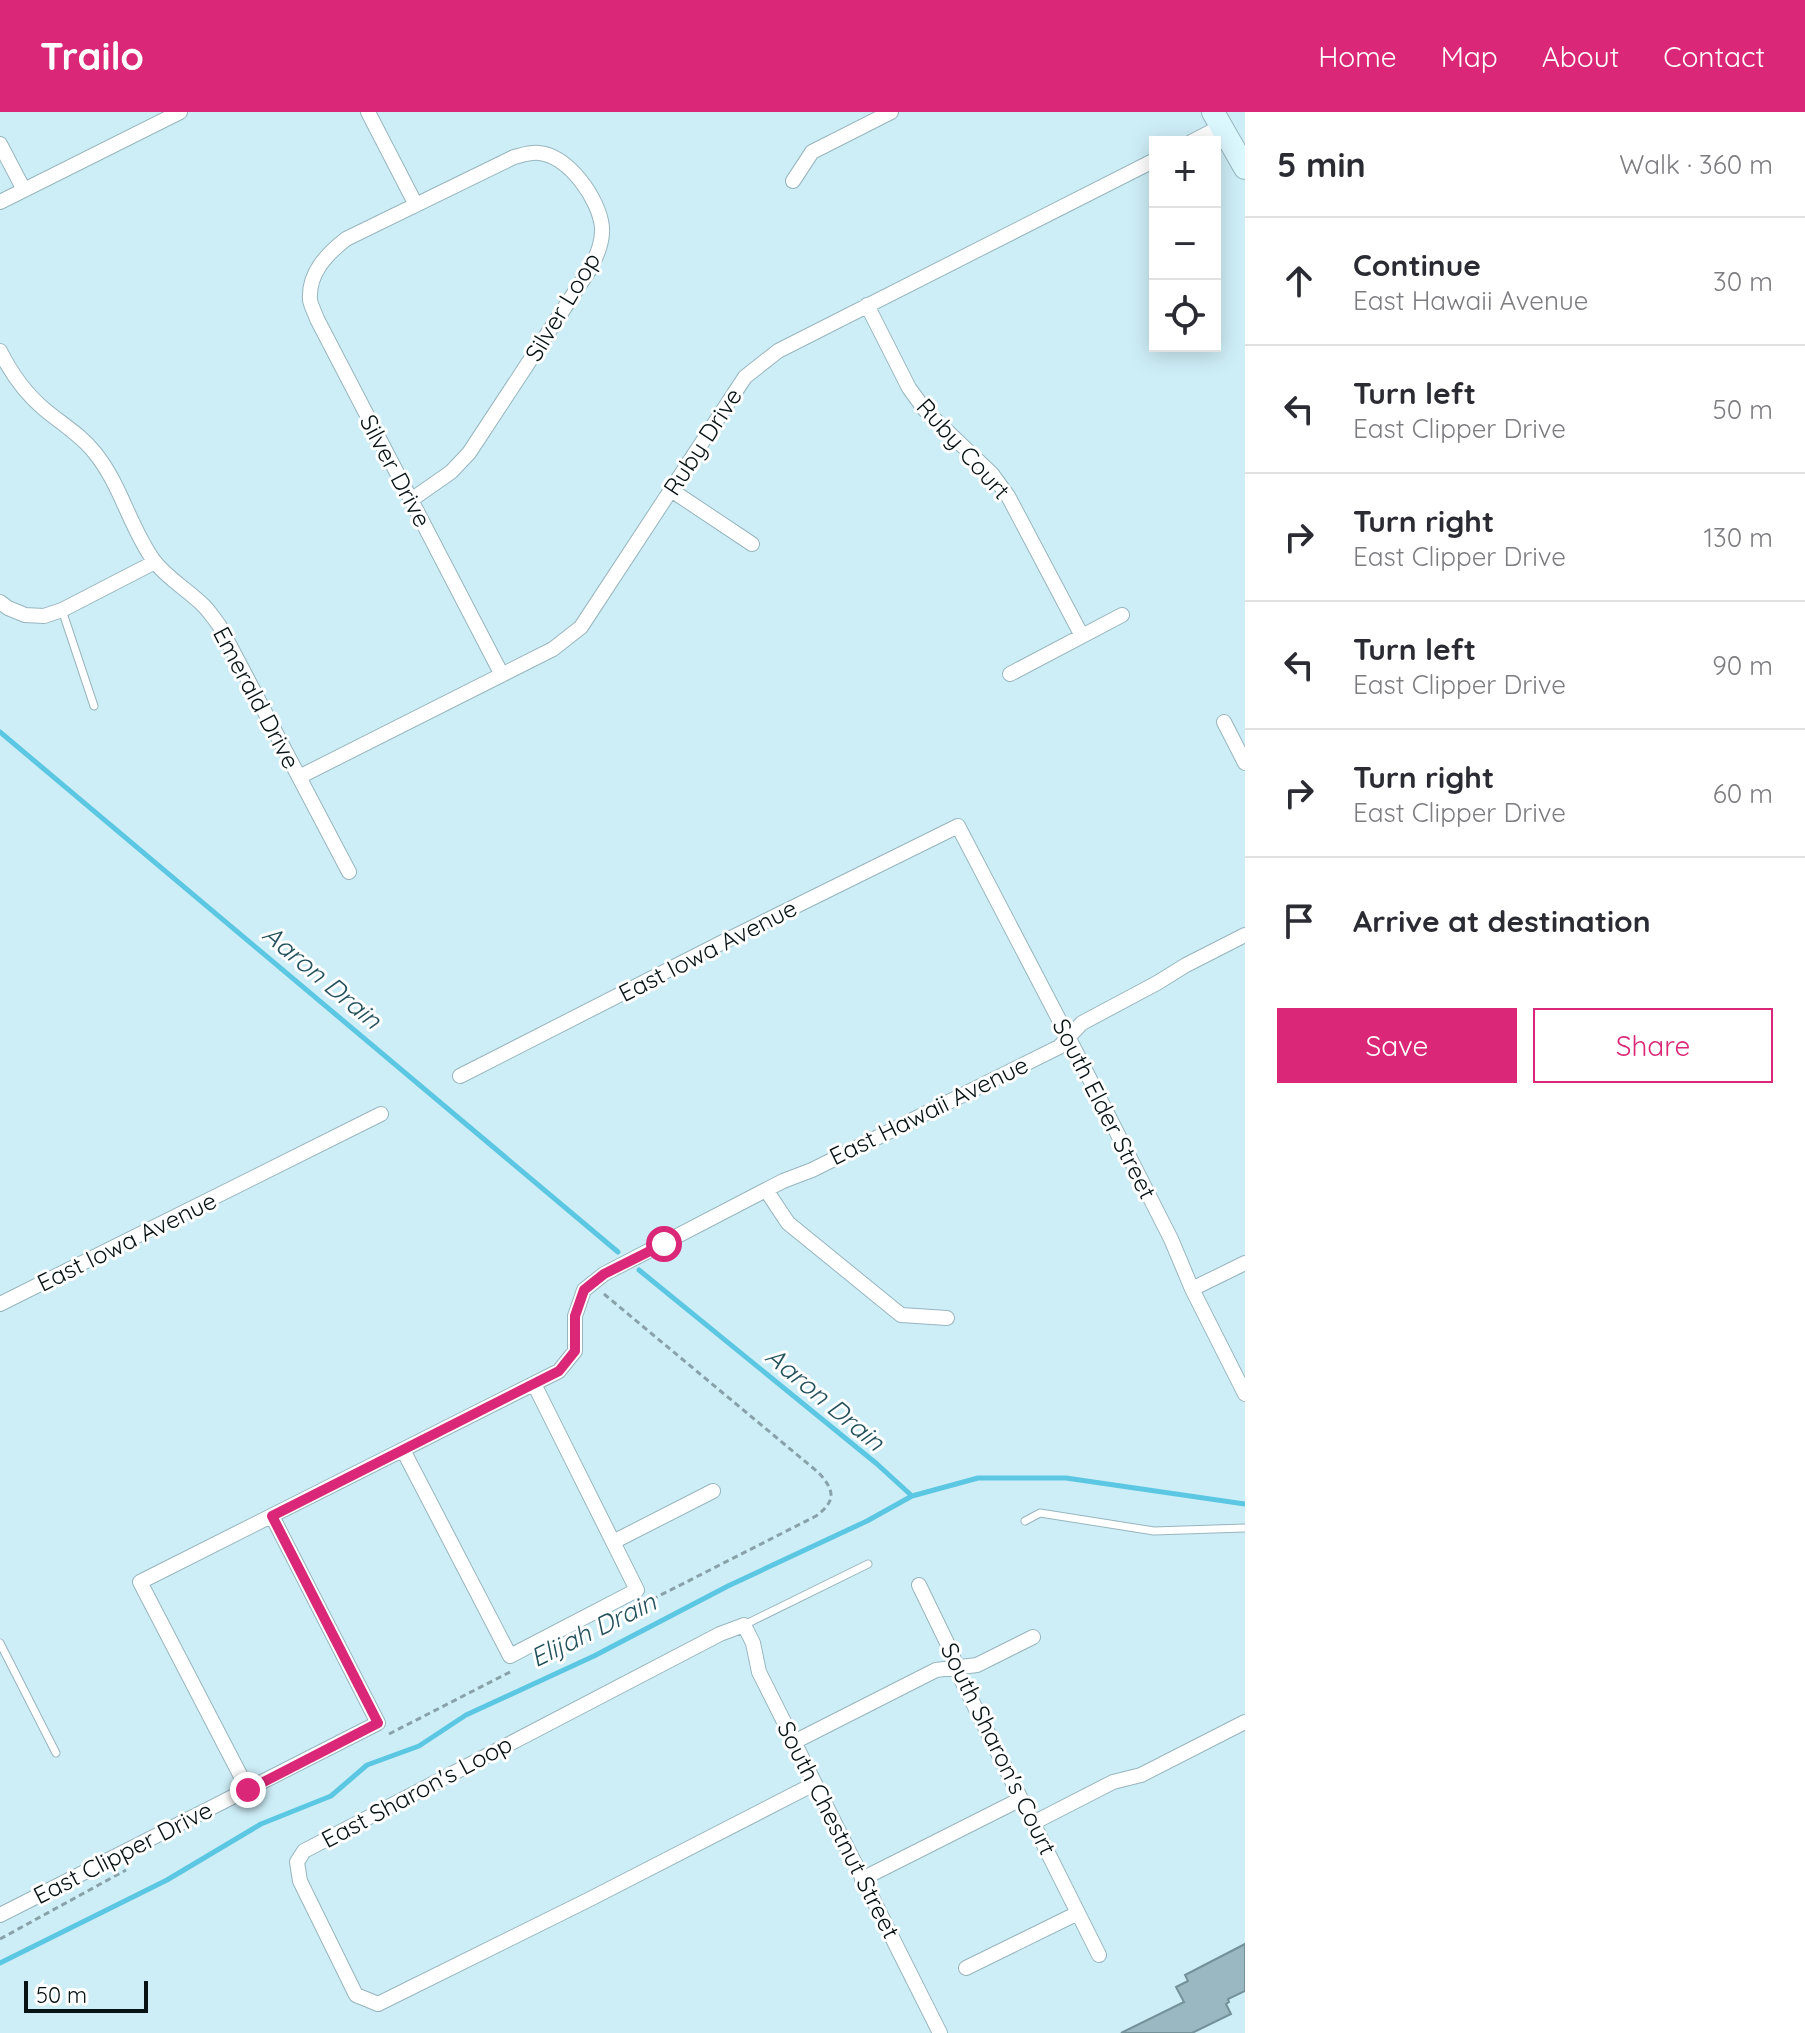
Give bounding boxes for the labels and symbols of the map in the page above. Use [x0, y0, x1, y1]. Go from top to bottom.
street label: Silver Loop [518, 247, 606, 366]
street label: Ruby Drive [656, 382, 748, 501]
street label: Ruby Court [911, 392, 1017, 505]
street label: Silver Drive [354, 409, 438, 532]
street label: Emerald Drive [207, 621, 307, 774]
street label: East Iowa Avenue [613, 892, 802, 1008]
water label: Aaron Drain [256, 917, 389, 1037]
street label: South Elder Street [1046, 1013, 1163, 1204]
street label: East Hawaii Avenue [824, 1049, 1033, 1171]
street label: East Iowa Avenue [32, 1185, 221, 1298]
route start [646, 1226, 682, 1262]
water label: Aaron Drain [759, 1339, 892, 1459]
water label: Elijah Drain [525, 1585, 662, 1674]
street label: South Sharon's Court [934, 1638, 1063, 1860]
street label: South Chestnut Street [771, 1716, 907, 1943]
street label: East Sharon's Loop [316, 1728, 517, 1854]
route end [230, 1772, 266, 1808]
street label: East Clipper Drive [28, 1794, 217, 1910]
scale bar [24, 1977, 148, 2013]

